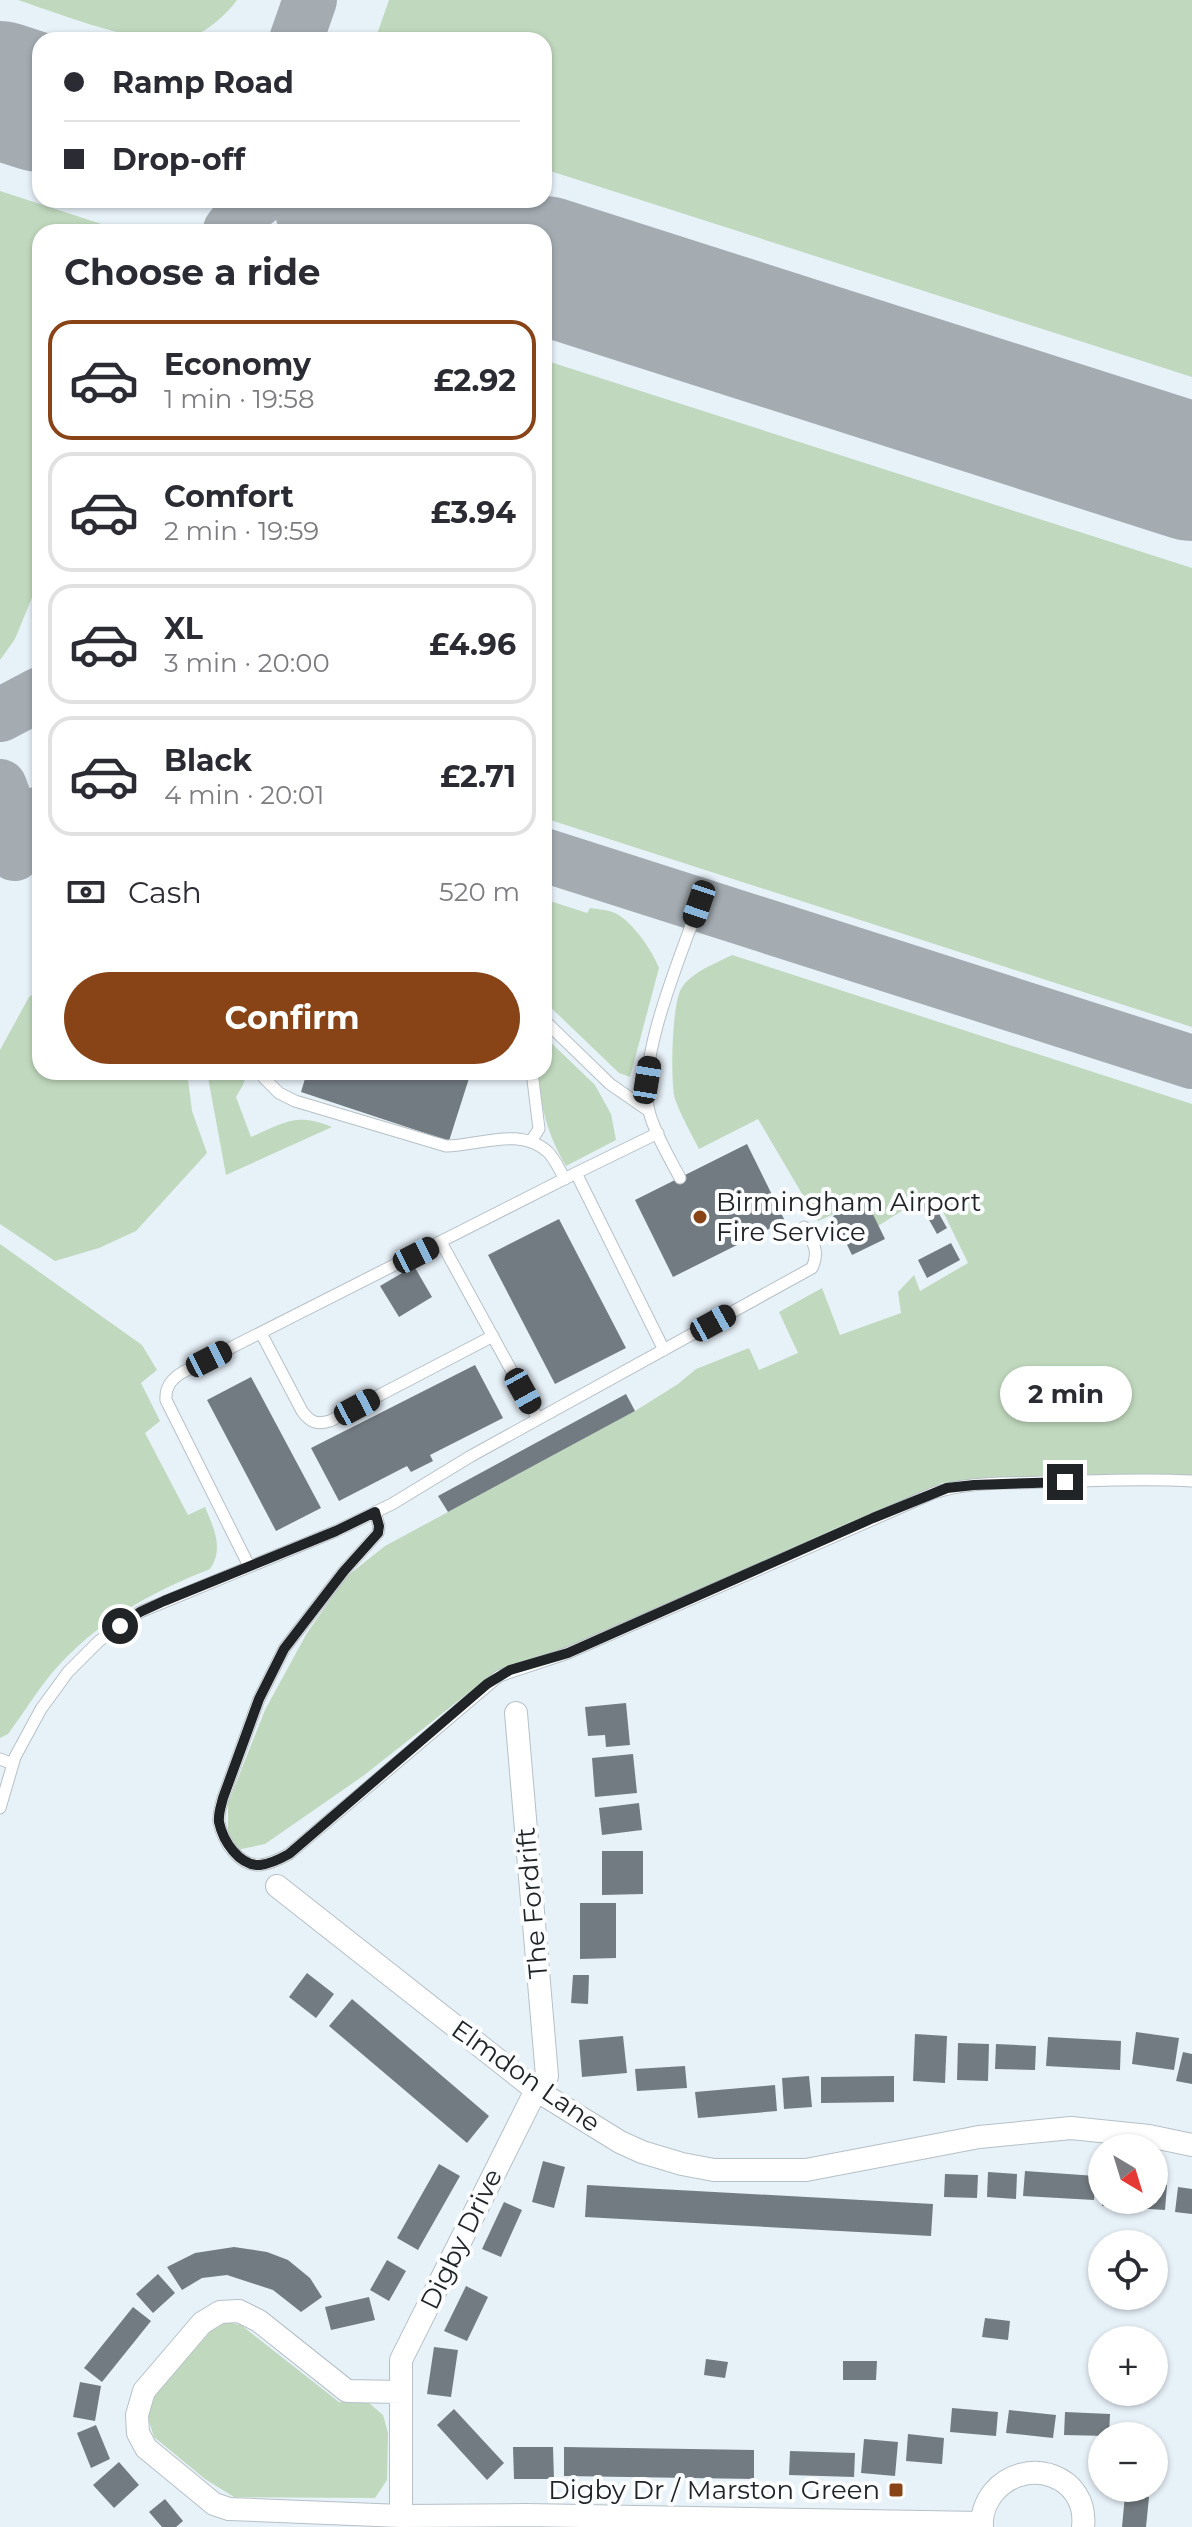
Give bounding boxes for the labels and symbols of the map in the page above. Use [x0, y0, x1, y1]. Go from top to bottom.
car [680, 877, 718, 931]
car [631, 1054, 663, 1106]
place label: Birmingham Airport Fire Service [716, 1186, 981, 1248]
marker: Birmingham Airport Fire Service [691, 1208, 709, 1226]
car [389, 1233, 443, 1277]
car [686, 1301, 740, 1345]
car [182, 1337, 236, 1381]
car [501, 1364, 545, 1418]
callout: 2 min [999, 1366, 1131, 1422]
car [330, 1385, 384, 1429]
route end [1047, 1464, 1083, 1500]
route start [102, 1608, 138, 1644]
street label: The Fordrift [509, 1826, 555, 1980]
street label: Elmdon Lane [445, 2013, 607, 2139]
north arrow [1088, 2134, 1168, 2214]
street label: Digby Drive [413, 2163, 509, 2315]
place label: Digby Dr / Marston Green [548, 2474, 880, 2506]
marker: Digby Dr / Marston Green [887, 2481, 905, 2499]

